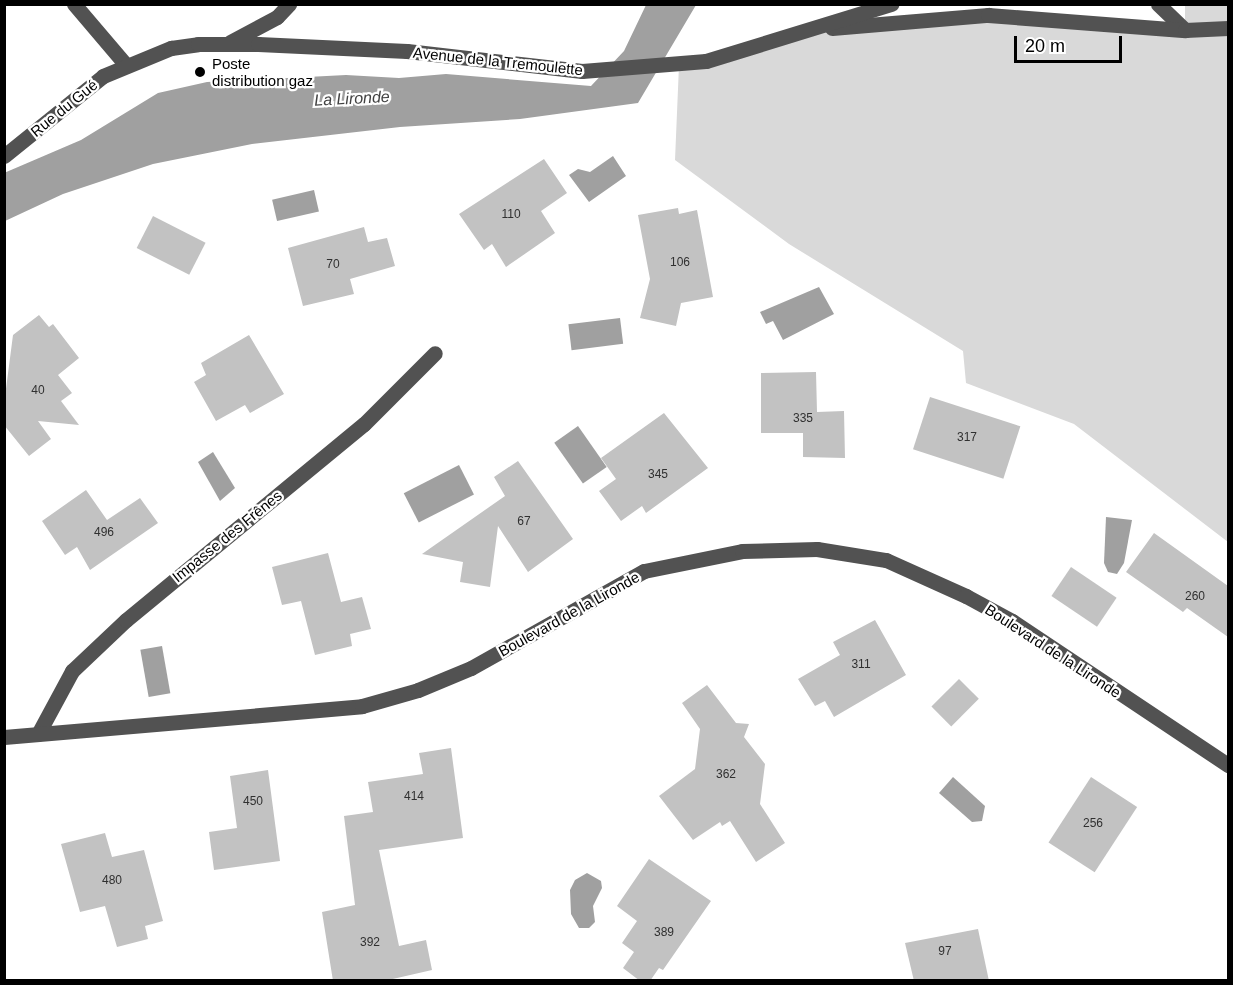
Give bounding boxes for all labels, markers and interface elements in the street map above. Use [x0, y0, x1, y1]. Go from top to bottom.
scale bar [1017, 24, 1125, 62]
text: 20 m [1025, 36, 1065, 56]
street label: Avenue de la Tremoulette [412, 43, 584, 79]
place label: Poste distribution gaz [212, 54, 313, 89]
marker: Poste distribution gaz [193, 65, 207, 79]
street label: Rue du Gué [27, 76, 101, 140]
water label: La Lironde [314, 87, 390, 111]
house number: 110 [501, 208, 521, 222]
house number: 106 [670, 256, 690, 270]
house number: 70 [326, 258, 340, 272]
house number: 40 [31, 384, 45, 398]
house number: 335 [793, 412, 813, 426]
house number: 317 [957, 431, 977, 445]
house number: 345 [648, 468, 668, 482]
street label: Impasse des Frênes [169, 486, 285, 586]
house number: 67 [517, 515, 531, 529]
house number: 496 [94, 526, 114, 540]
street label: Boulevard de la Lironde [495, 568, 643, 660]
house number: 260 [1185, 590, 1205, 604]
street label: Boulevard de la Lironde [982, 600, 1124, 702]
house number: 311 [851, 658, 871, 672]
house number: 362 [716, 768, 736, 782]
house number: 414 [404, 790, 424, 804]
house number: 450 [243, 795, 263, 809]
house number: 256 [1083, 817, 1103, 831]
house number: 480 [102, 874, 122, 888]
house number: 389 [654, 926, 674, 940]
house number: 392 [360, 936, 380, 950]
house number: 97 [938, 945, 952, 959]

